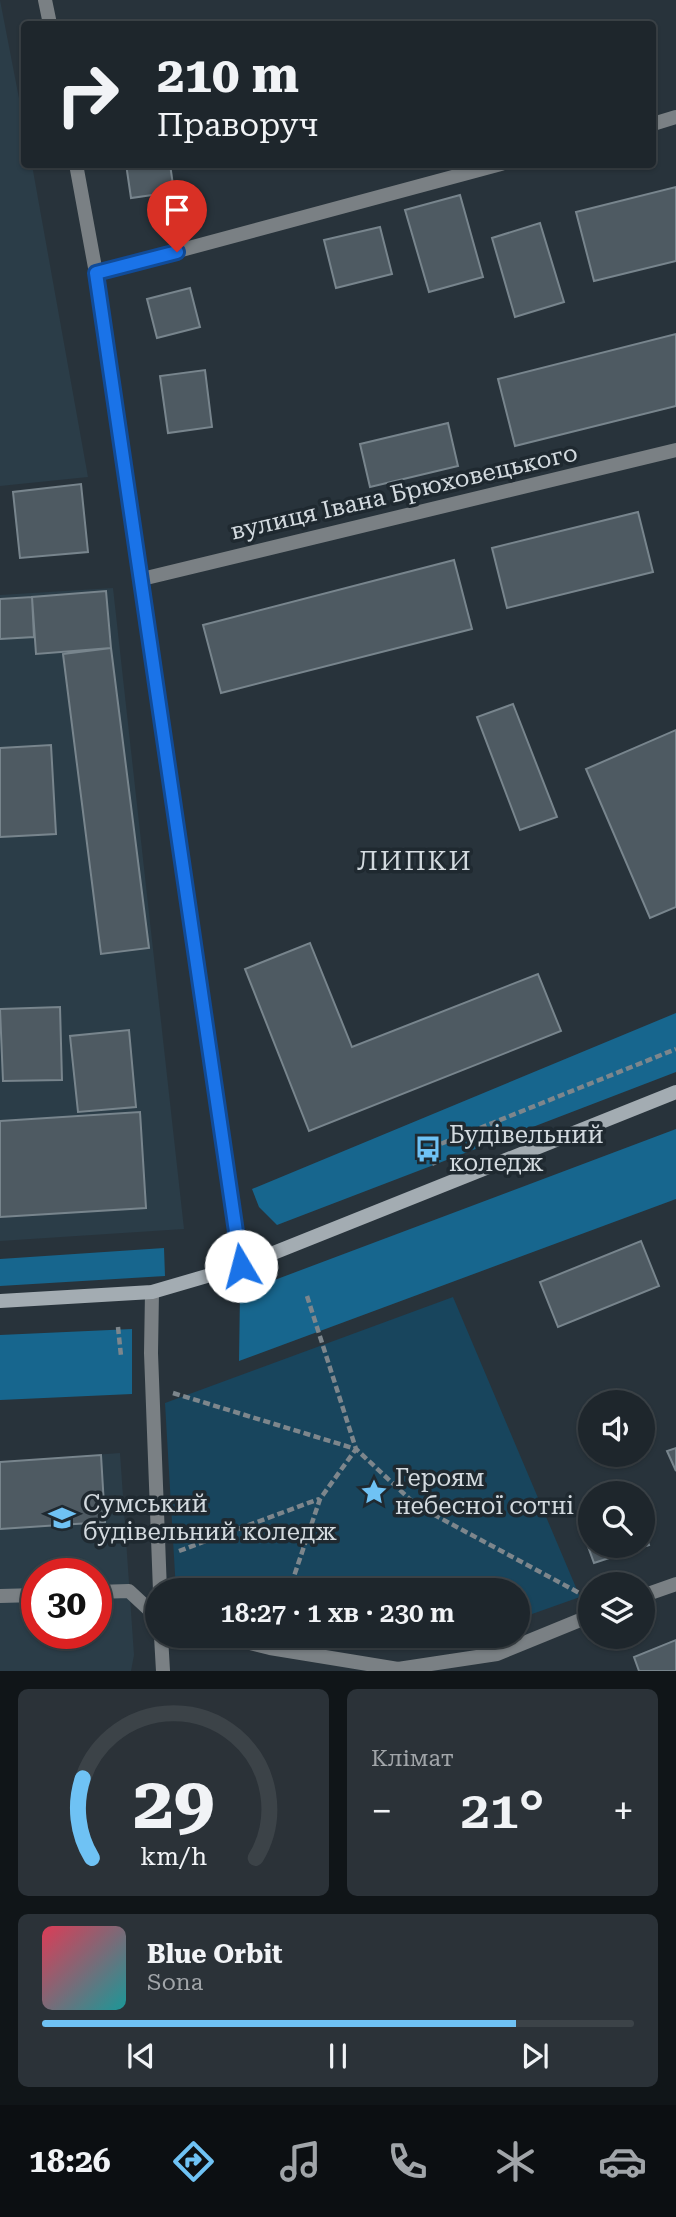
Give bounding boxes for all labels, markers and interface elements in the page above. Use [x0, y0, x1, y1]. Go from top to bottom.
text: 210 m [157, 47, 299, 104]
icon: right [42, 49, 133, 140]
text: Праворуч [157, 106, 318, 144]
pin [147, 180, 207, 252]
icon: arrive [158, 191, 196, 229]
street label: вулиця Івана Брюховецького [228, 438, 580, 546]
district label: ЛИПКИ [357, 846, 473, 876]
place label: Будівельний коледж [449, 1121, 603, 1177]
bus stop icon: Будівельний коледж [413, 1134, 443, 1164]
position arrow [204, 1229, 278, 1303]
map controls [578, 1390, 655, 1649]
button: sound [578, 1390, 655, 1467]
place label: Героям небесної сотні [395, 1464, 574, 1520]
place icon: Героям небесної сотні [359, 1477, 389, 1507]
button: search [578, 1481, 655, 1558]
place label: Сумський будівельний коледж [83, 1490, 337, 1546]
school or university icon: Сумський будівельний коледж [47, 1503, 77, 1533]
speed limit sign: 30 [21, 1558, 112, 1649]
button: layers [578, 1572, 655, 1649]
text: 18:27 · 1 хв · 230 m [220, 1598, 455, 1628]
text: Клімат [371, 1745, 454, 1772]
text: 29 [133, 1762, 214, 1847]
text: 21° [461, 1780, 544, 1841]
text: − [371, 1789, 392, 1833]
text: + [613, 1789, 634, 1833]
text: km/h [140, 1842, 207, 1871]
text: Blue Orbit [147, 1939, 283, 1969]
text: Sona [147, 1969, 203, 1996]
icon: previous [122, 2037, 160, 2075]
icon: pause [319, 2037, 357, 2075]
icon: next [516, 2037, 554, 2075]
icon: directions [169, 2137, 218, 2186]
icon: music [276, 2137, 325, 2186]
icon: phone [383, 2137, 432, 2186]
icon: climate [491, 2137, 540, 2186]
icon: car [598, 2137, 647, 2186]
text: 18:26 [29, 2142, 111, 2180]

